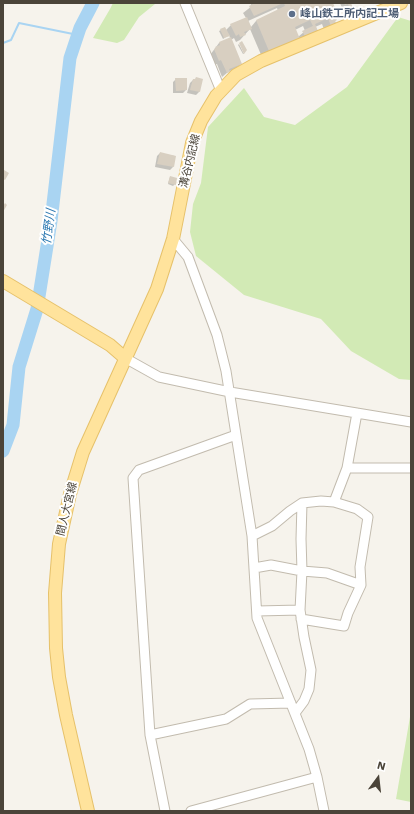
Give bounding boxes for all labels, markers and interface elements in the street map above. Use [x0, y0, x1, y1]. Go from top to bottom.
place label: 峰山鉄工所内記工場 [300, 7, 399, 21]
marker: 峰山鉄工所内記工場 [287, 9, 297, 19]
street label: 溝谷内記線 [177, 133, 203, 189]
water label: 竹野川 [39, 208, 59, 246]
street label: 間人大宮線 [54, 481, 80, 537]
north arrow [358, 758, 398, 798]
text: N [376, 759, 387, 773]

